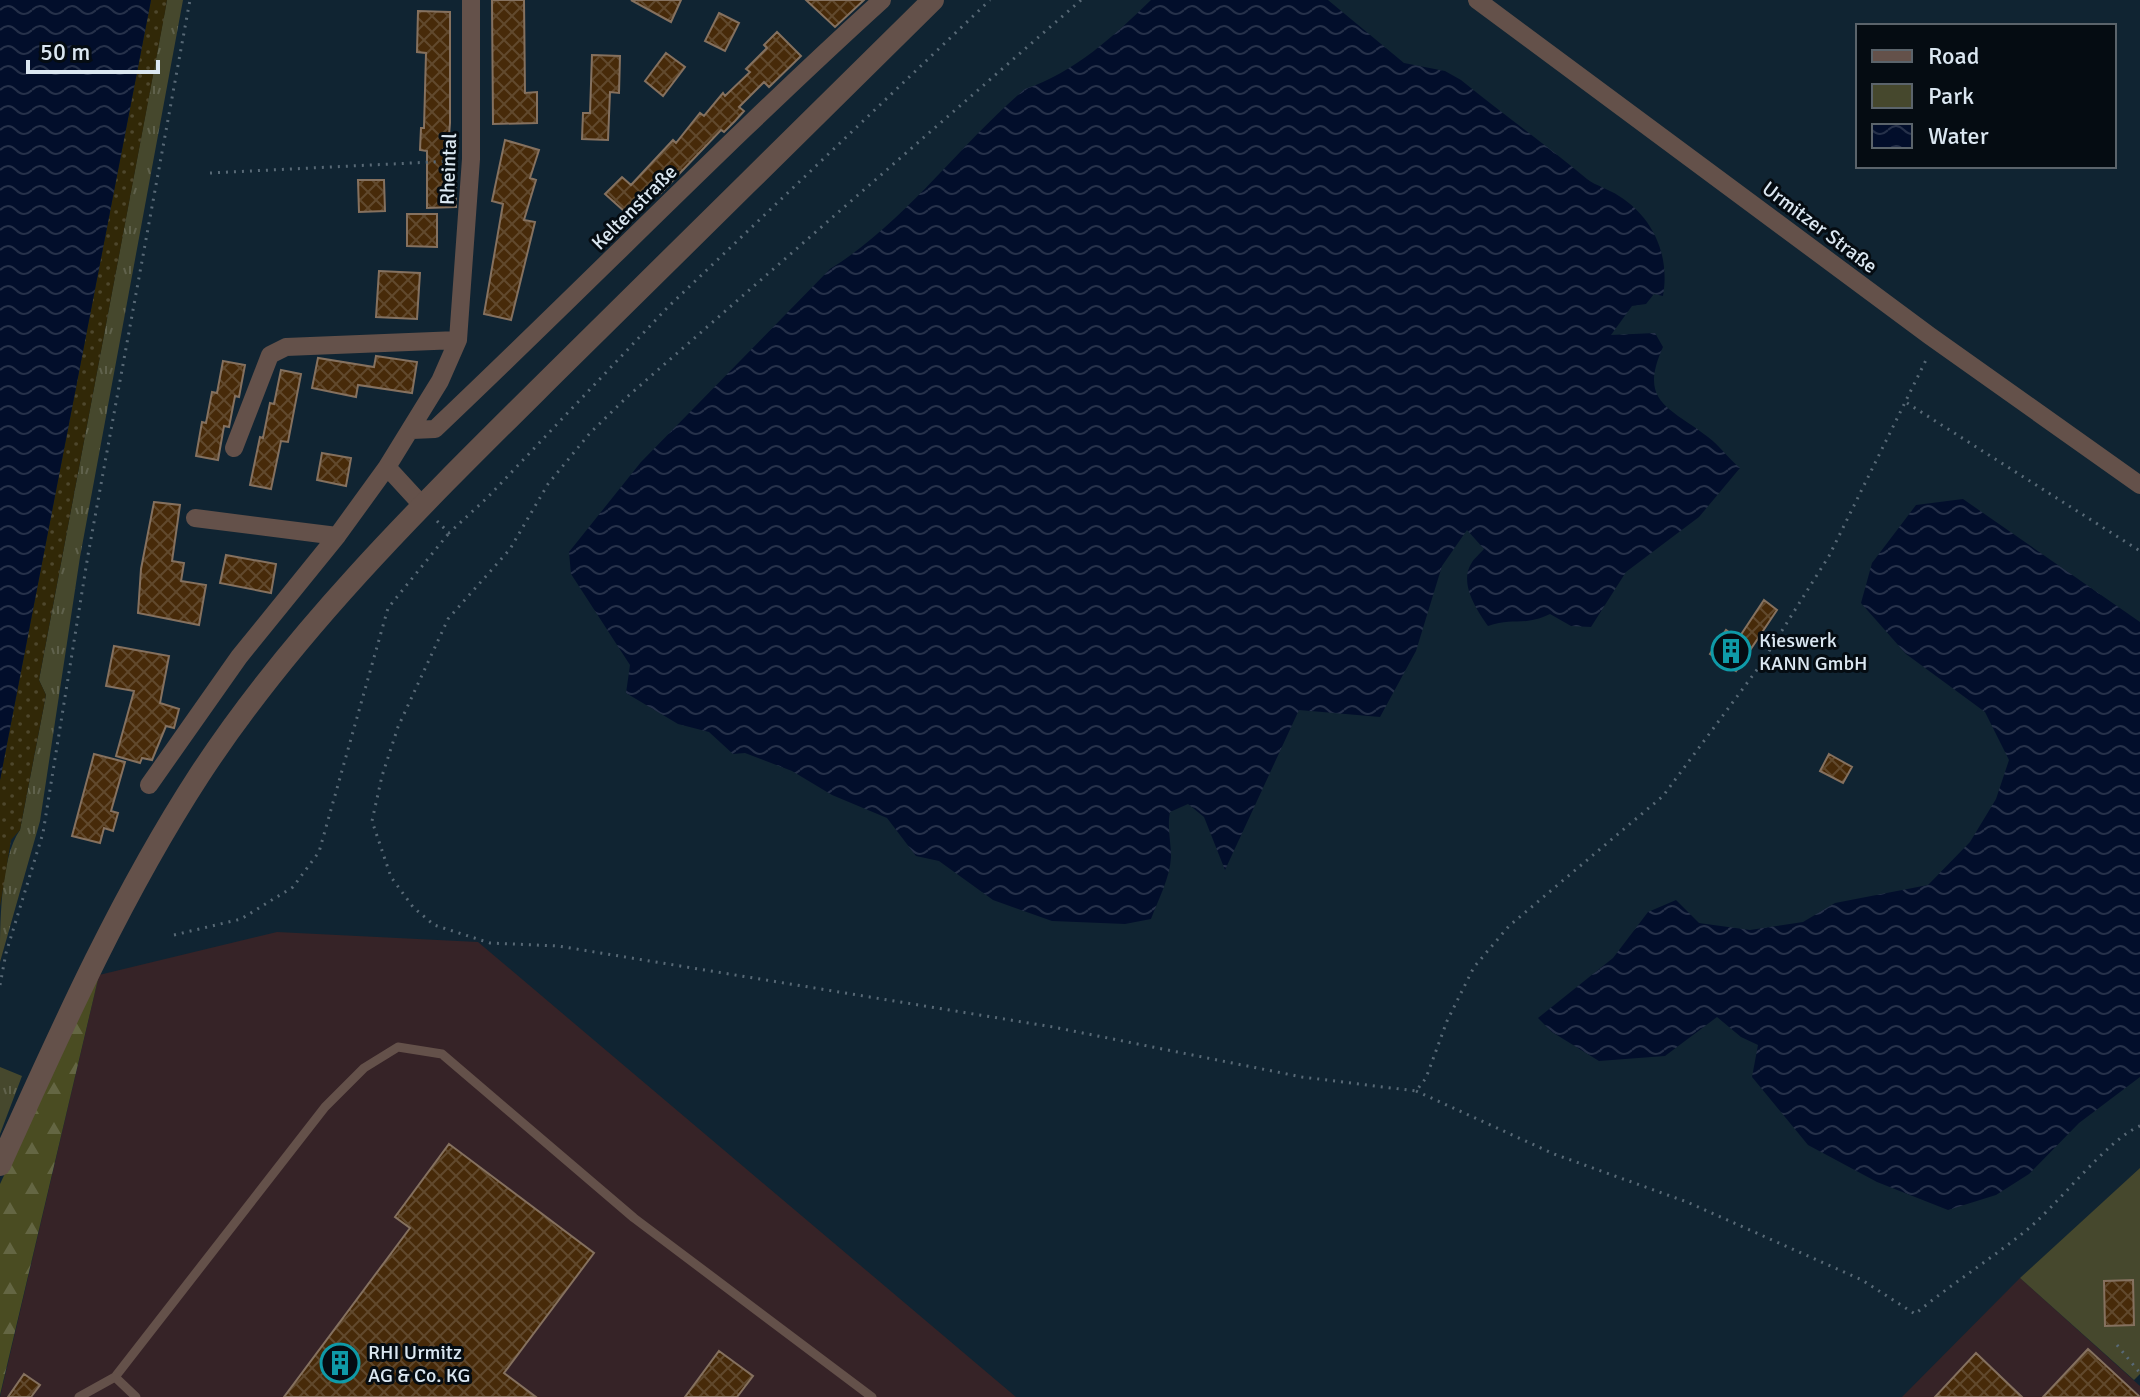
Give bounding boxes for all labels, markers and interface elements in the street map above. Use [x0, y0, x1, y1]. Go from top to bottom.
scale bar [28, 24, 158, 74]
legend [1856, 24, 2116, 168]
text: 50 m [40, 37, 90, 67]
text: Road [1928, 41, 1979, 71]
text: Park [1928, 81, 1974, 111]
text: Water [1928, 121, 1989, 151]
street label: Rheintal [435, 132, 462, 206]
street label: Keltenstraße [586, 159, 682, 255]
street label: Urmitzer Straße [1757, 176, 1882, 279]
place label: Kieswerk KANN GmbH [1759, 628, 1868, 676]
building icon: Kieswerk KANN GmbH [1710, 630, 1752, 672]
place label: RHI Urmitz AG & Co. KG [368, 1340, 470, 1388]
building icon: RHI Urmitz AG & Co. KG [319, 1342, 361, 1384]

